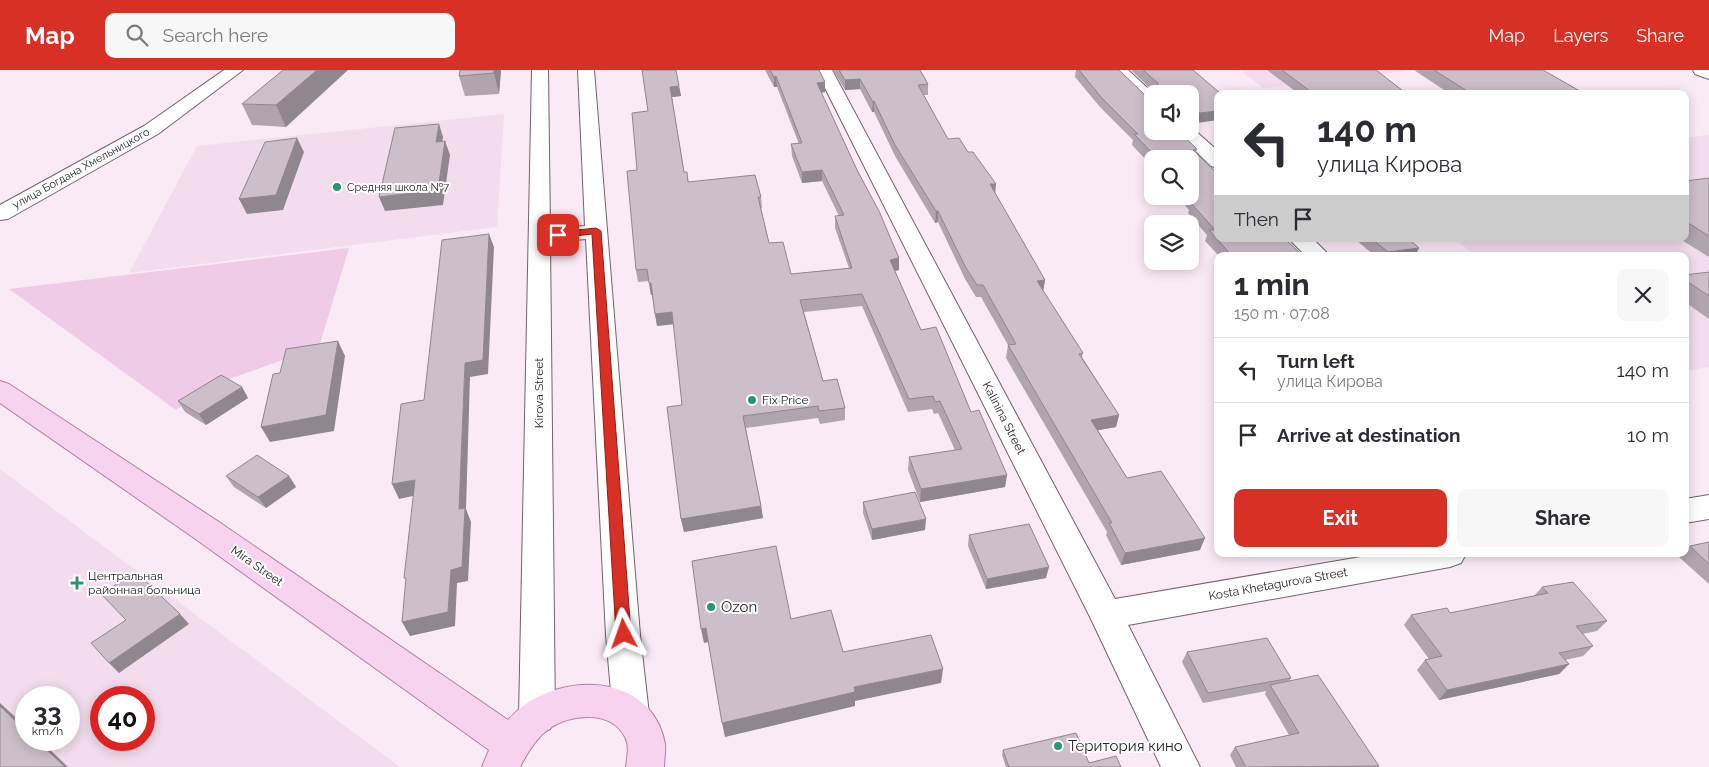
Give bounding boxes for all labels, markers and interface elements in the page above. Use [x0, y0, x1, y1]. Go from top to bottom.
search box [105, 13, 455, 58]
text: Map [25, 21, 75, 50]
icon: search [123, 21, 151, 49]
text: Search here [163, 24, 268, 46]
text: Map [1489, 25, 1525, 46]
text: Layers [1553, 25, 1608, 46]
text: Share [1636, 25, 1684, 46]
map controls [1144, 85, 1199, 270]
button: sound [1144, 85, 1199, 140]
text: 140 m [1317, 109, 1417, 150]
icon: left [1234, 110, 1299, 175]
street label: улица Богдана Хмельницкого [10, 125, 152, 212]
button: search [1144, 150, 1199, 205]
text: улица Кирова [1317, 151, 1462, 177]
marker: Средняя школа №7 [331, 181, 343, 193]
place label: Средняя школа №7 [347, 181, 449, 194]
icon: arrive [1289, 205, 1317, 233]
text: Then [1234, 208, 1279, 230]
pin [537, 214, 579, 256]
button: layers [1144, 215, 1199, 270]
icon: arrive [544, 221, 572, 249]
text: 1 min [1234, 267, 1310, 302]
button: close [1617, 269, 1669, 321]
text: 150 m · 07:08 [1234, 304, 1330, 323]
text: Turn left [1277, 350, 1354, 372]
icon: left [1234, 356, 1262, 384]
street label: Kirova Street [532, 358, 546, 428]
text: 140 m [1617, 359, 1669, 381]
text: улица Кирова [1277, 372, 1383, 391]
street label: Kalinina Street [980, 379, 1028, 457]
place label: Fix Price [762, 393, 809, 407]
marker: Fix Price [746, 394, 758, 406]
icon: arrive [1234, 421, 1262, 449]
text: Arrive at destination [1277, 424, 1461, 446]
text: 10 m [1627, 424, 1669, 446]
button: Exit [1234, 489, 1447, 547]
button: Share [1457, 489, 1669, 547]
street label: Mira Street [228, 543, 286, 589]
street label: Kosta Khetagurova Street [1207, 565, 1349, 603]
place label: Центральная районная больница [88, 569, 201, 597]
marker: Центральная районная больница [70, 576, 84, 590]
place label: Ozon [721, 598, 757, 616]
marker: Ozon [705, 601, 717, 613]
position arrow [597, 607, 649, 659]
speed limit sign: 40 [90, 686, 155, 751]
text: 33 [34, 697, 61, 727]
text: km/h [32, 724, 63, 738]
place label: Територия кино [1068, 737, 1183, 755]
marker: Територия кино [1052, 740, 1064, 752]

